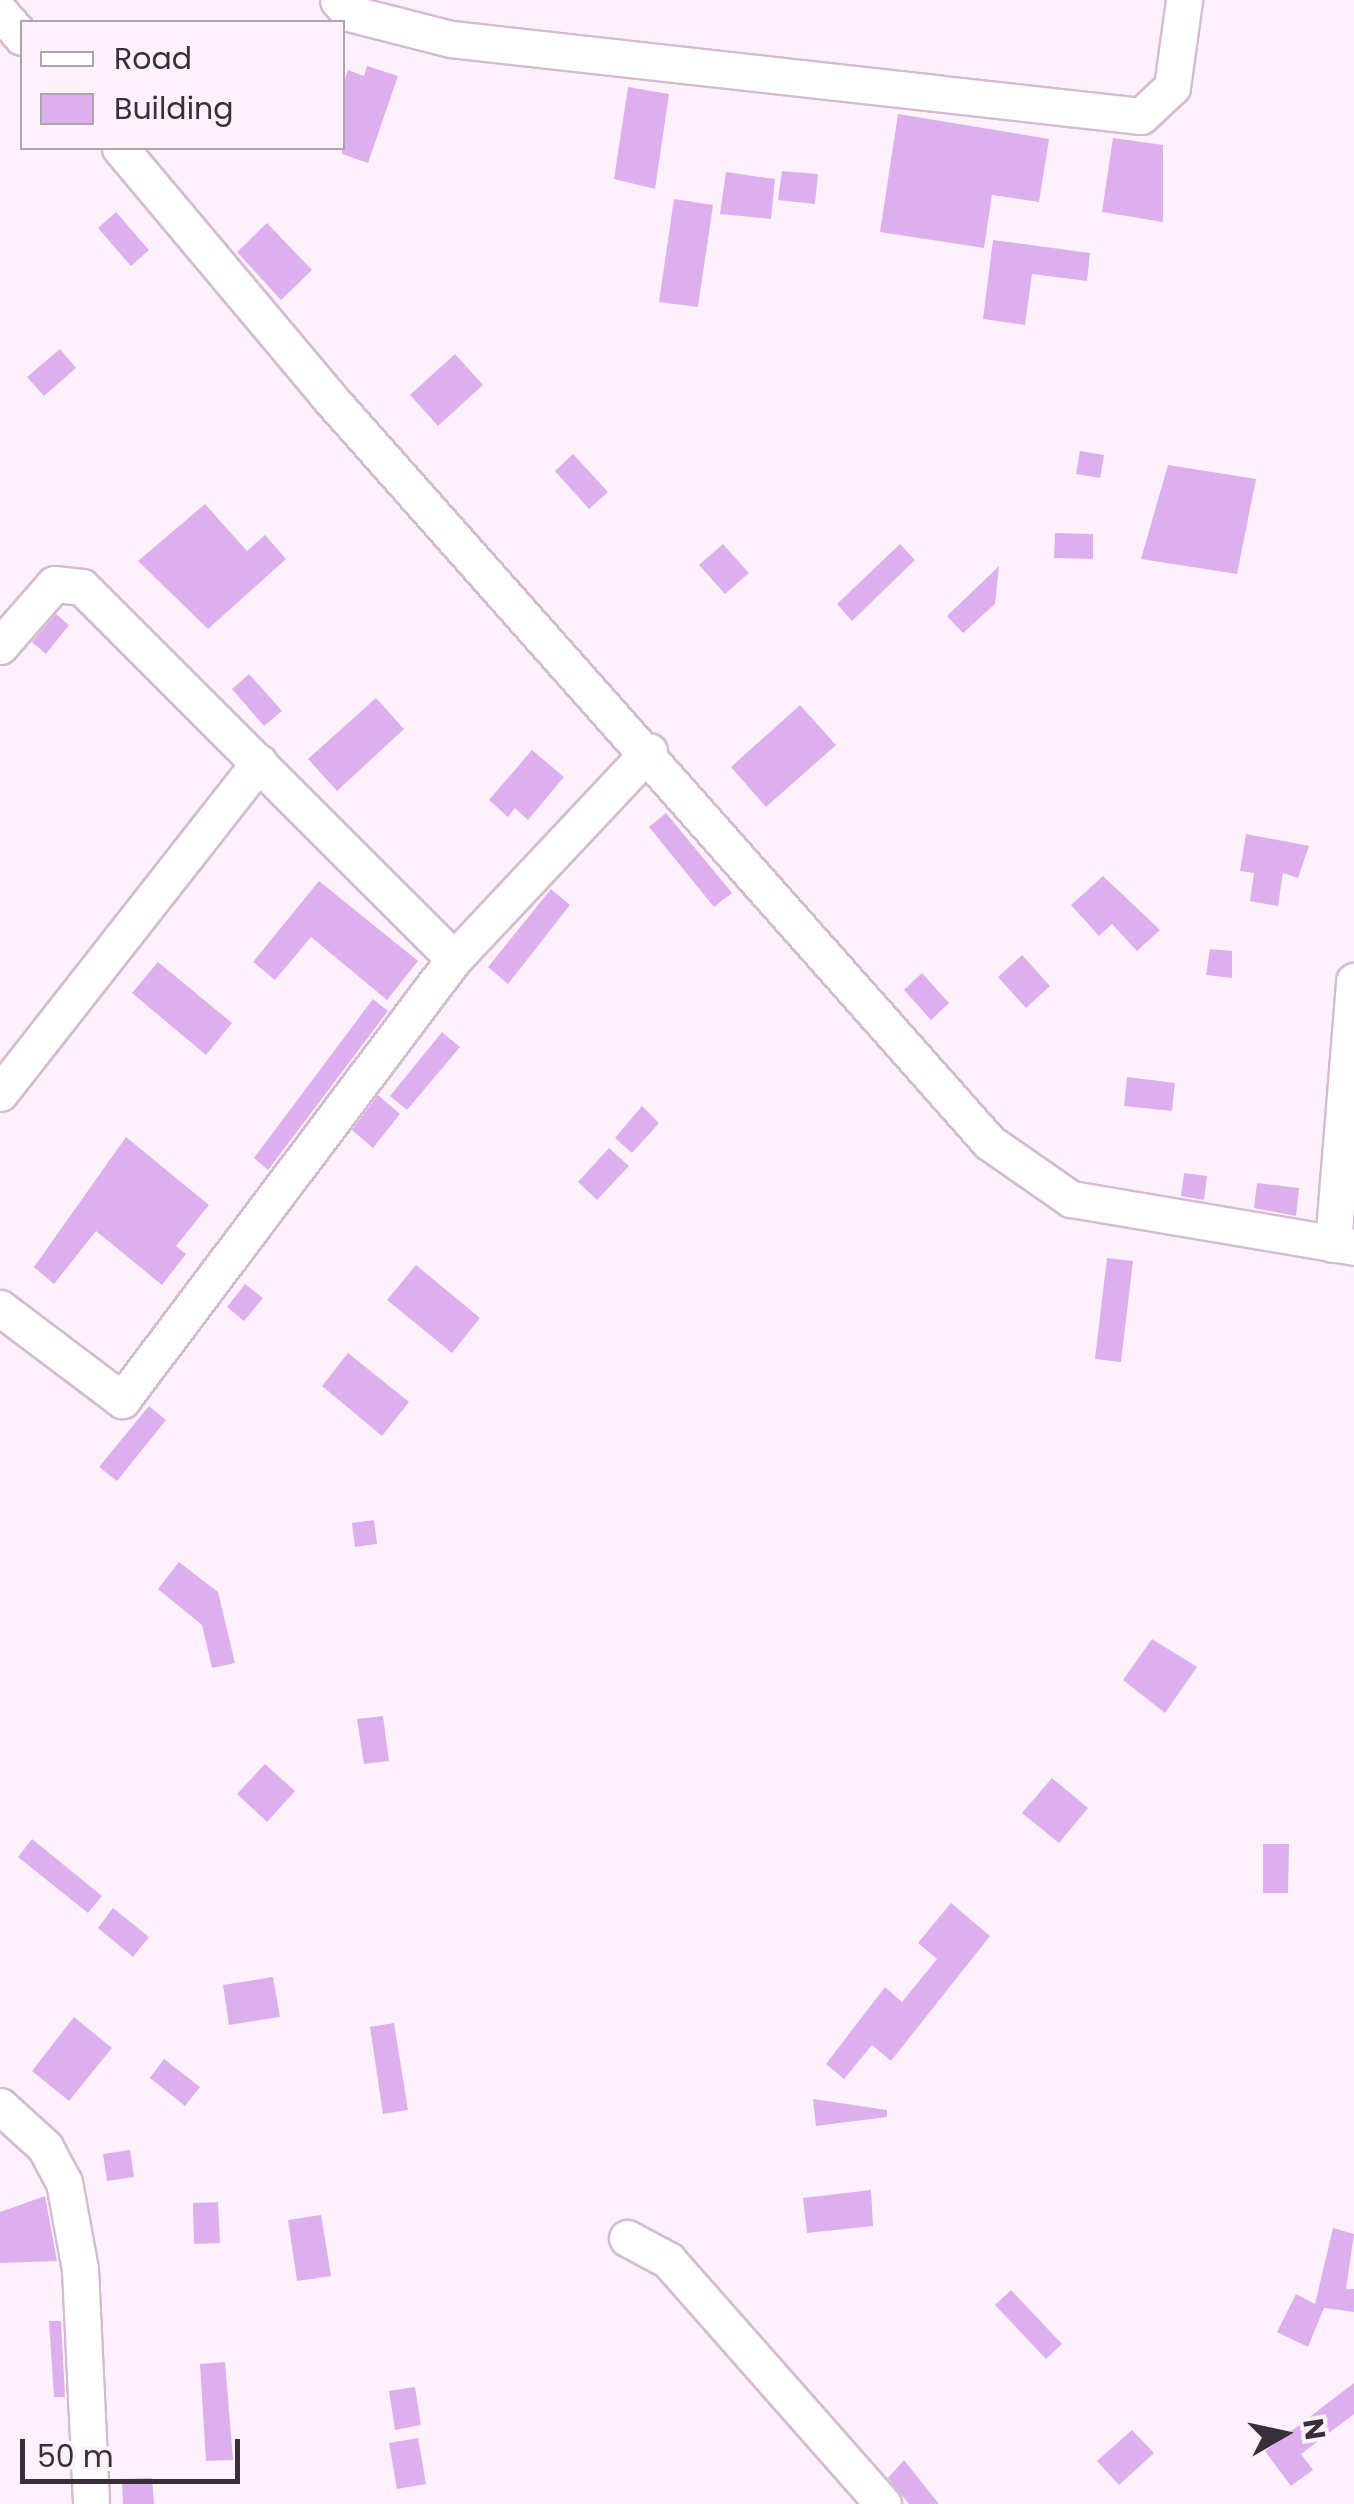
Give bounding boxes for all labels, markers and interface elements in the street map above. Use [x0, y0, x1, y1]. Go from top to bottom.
legend [20, 20, 345, 150]
text: Road [114, 37, 192, 80]
text: Building [114, 87, 234, 130]
north arrow [1234, 2384, 1334, 2484]
text: N [1293, 2416, 1335, 2443]
scale bar [25, 2419, 245, 2481]
text: 50 m [37, 2435, 114, 2478]

